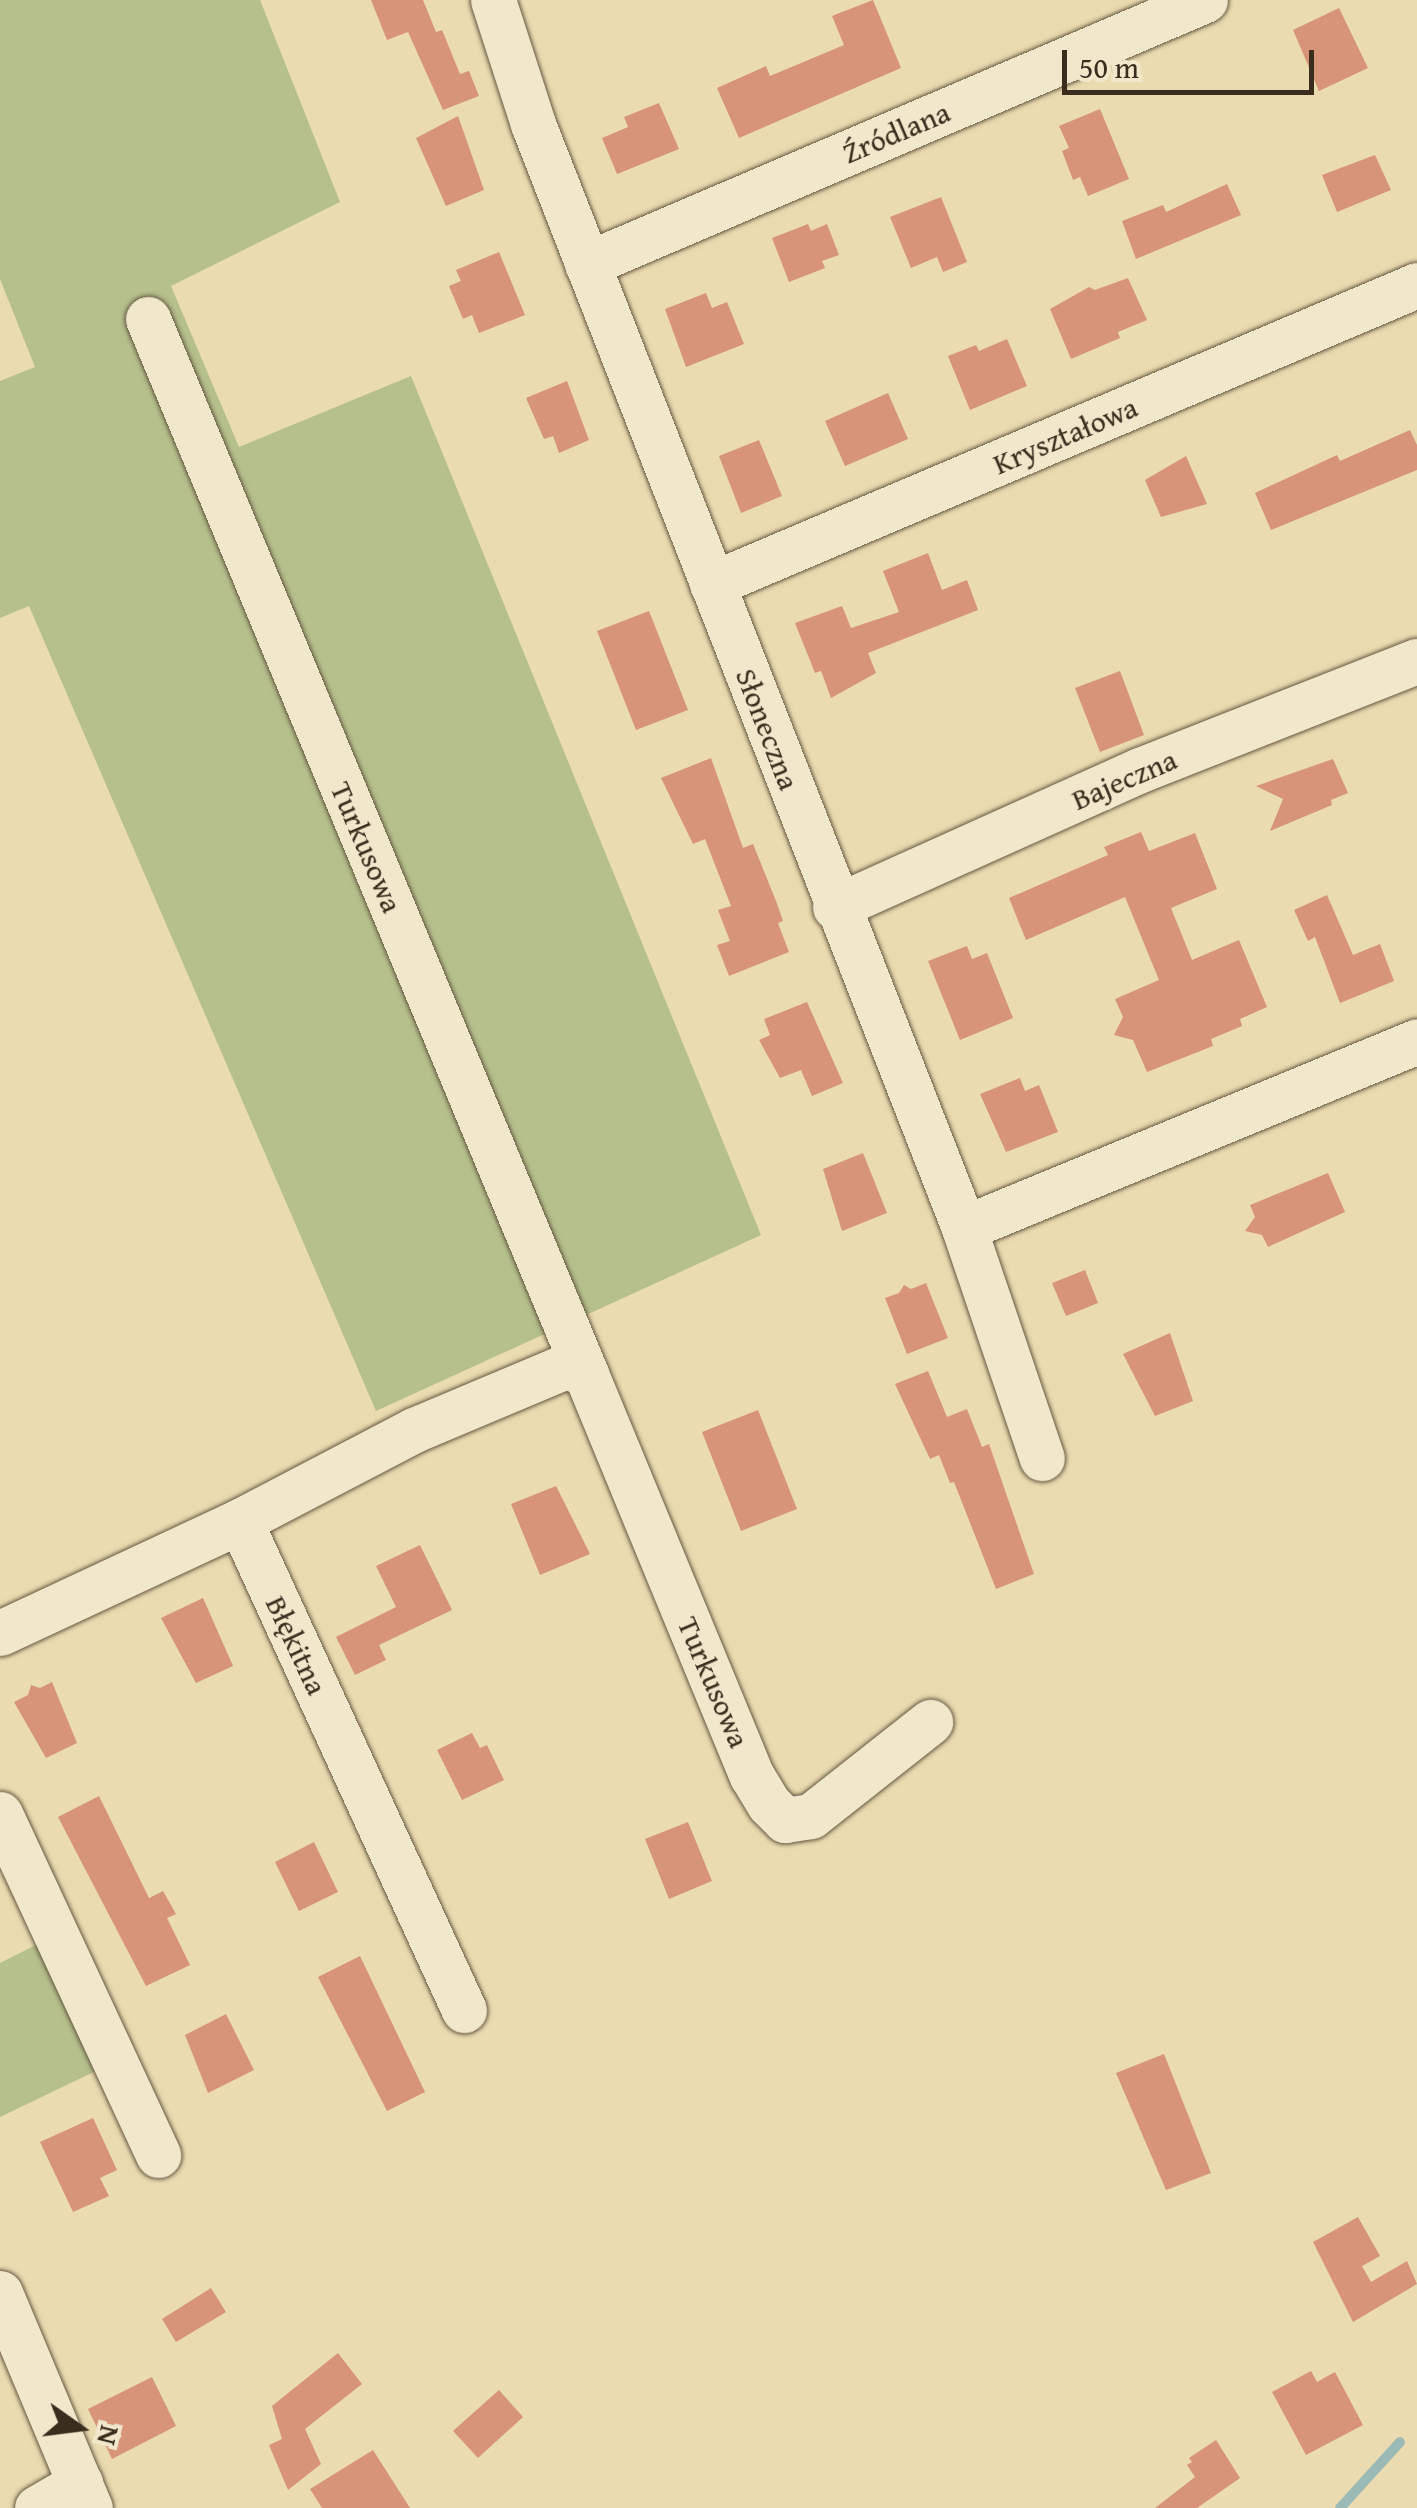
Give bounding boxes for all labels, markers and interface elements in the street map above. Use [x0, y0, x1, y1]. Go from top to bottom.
scale bar [1067, 30, 1320, 92]
text: 50 m [1079, 45, 1139, 89]
street label: Źródlana [837, 93, 955, 171]
street label: Kryształowa [987, 388, 1143, 482]
street label: Słoneczna [728, 663, 808, 795]
street label: Bajeczna [1066, 741, 1182, 817]
street label: Turkusowa [323, 776, 411, 918]
street label: Błękitna [258, 1590, 336, 1700]
street label: Turkusowa [670, 1611, 758, 1753]
north arrow [30, 2378, 130, 2478]
text: N [87, 2421, 132, 2449]

